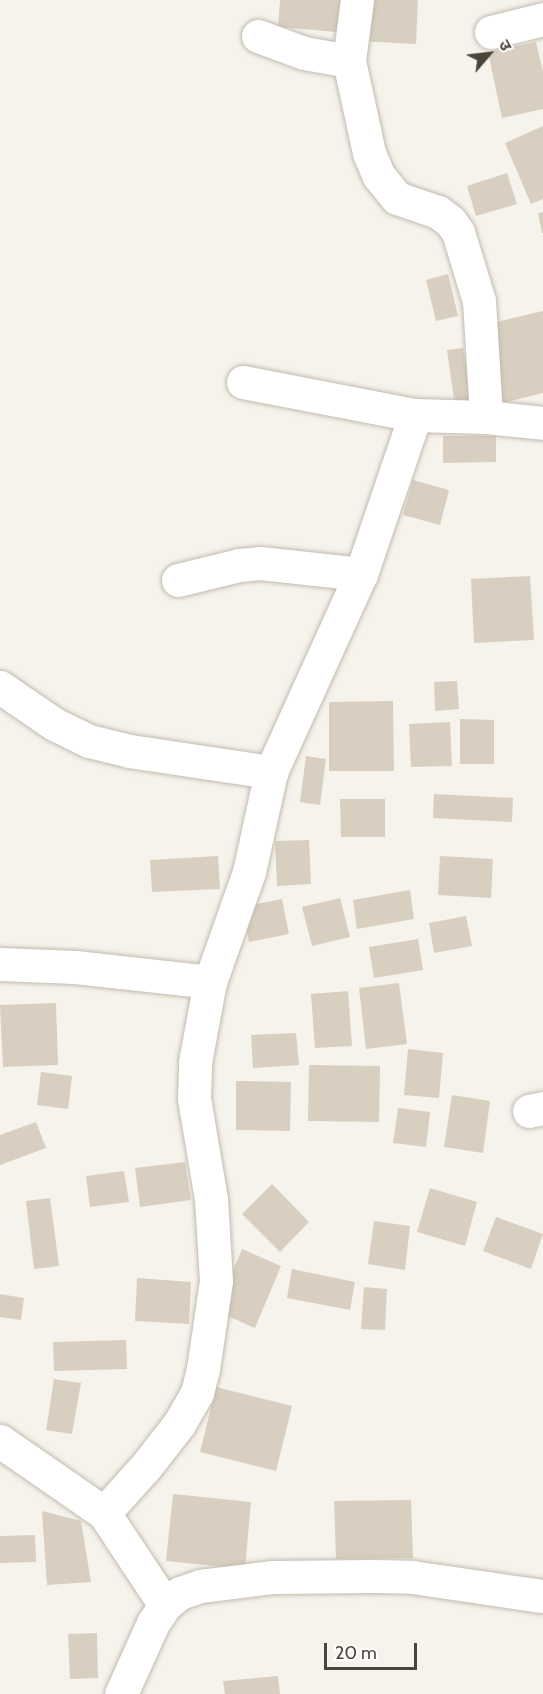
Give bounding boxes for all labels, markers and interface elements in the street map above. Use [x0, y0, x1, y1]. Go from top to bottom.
north arrow [459, 24, 519, 84]
text: उ [495, 37, 516, 54]
scale bar [327, 1631, 420, 1669]
text: 20 m [335, 1642, 377, 1664]

